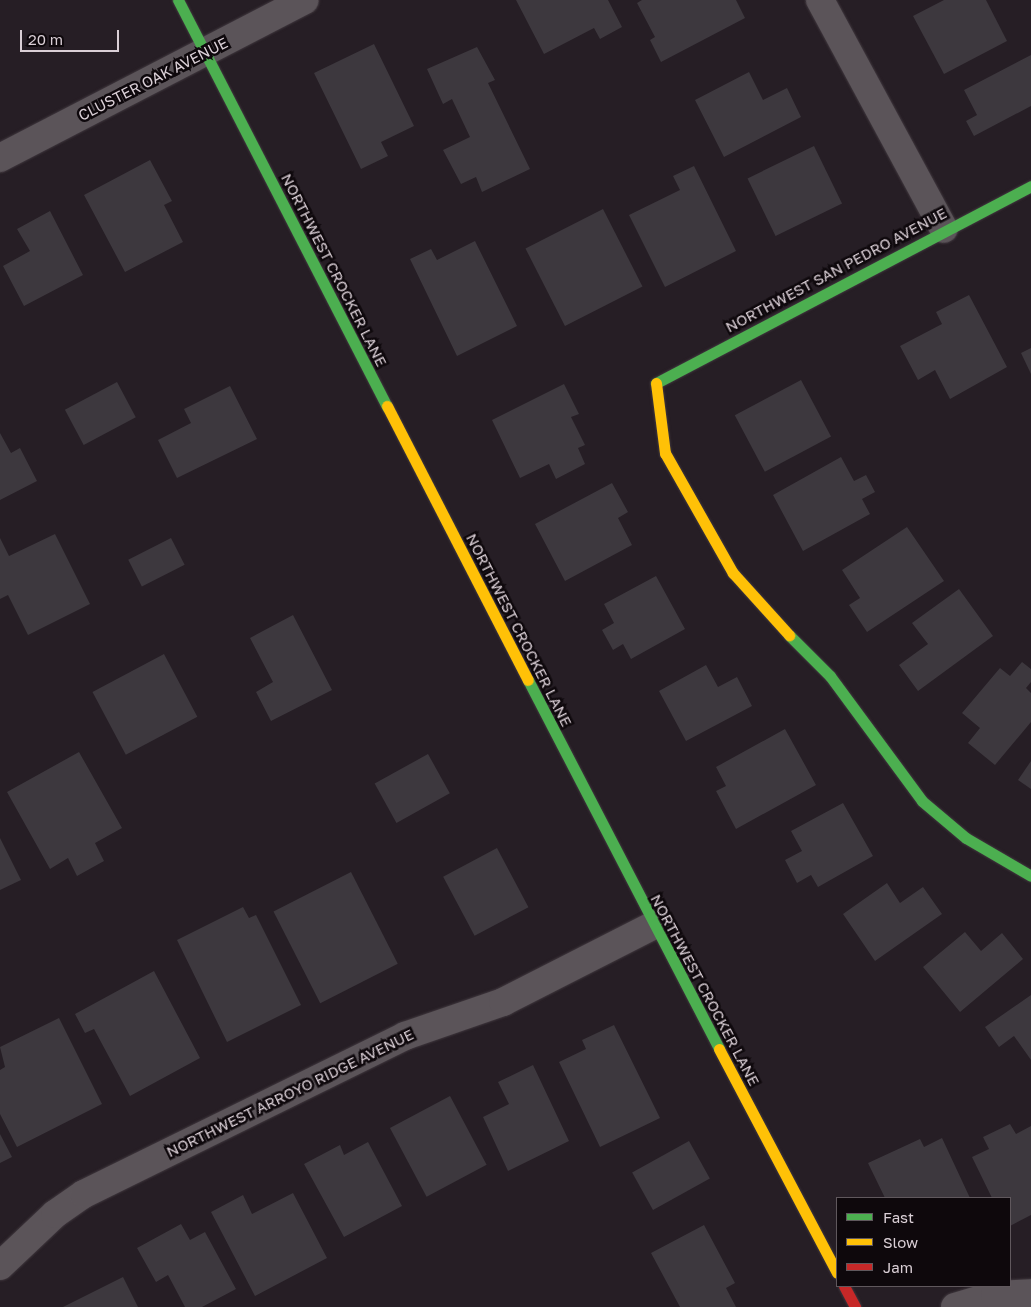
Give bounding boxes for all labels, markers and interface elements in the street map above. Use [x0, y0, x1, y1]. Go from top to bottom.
scale bar [22, 20, 121, 52]
text: 20 m [28, 30, 63, 48]
street label: CLUSTER OAK AVENUE [75, 33, 231, 125]
street label: NORTHWEST CROCKER LANE [277, 171, 391, 369]
street label: NORTHWEST SAN PEDRO AVENUE [722, 204, 950, 336]
street label: NORTHWEST CROCKER LANE [462, 531, 576, 729]
street label: NORTHWEST CROCKER LANE [647, 891, 763, 1089]
street label: NORTHWEST ARROYO RIDGE AVENUE [164, 1025, 416, 1161]
legend [836, 1197, 1011, 1287]
text: Fast [883, 1208, 914, 1226]
text: Slow [883, 1233, 918, 1251]
text: Jam [883, 1258, 913, 1276]

